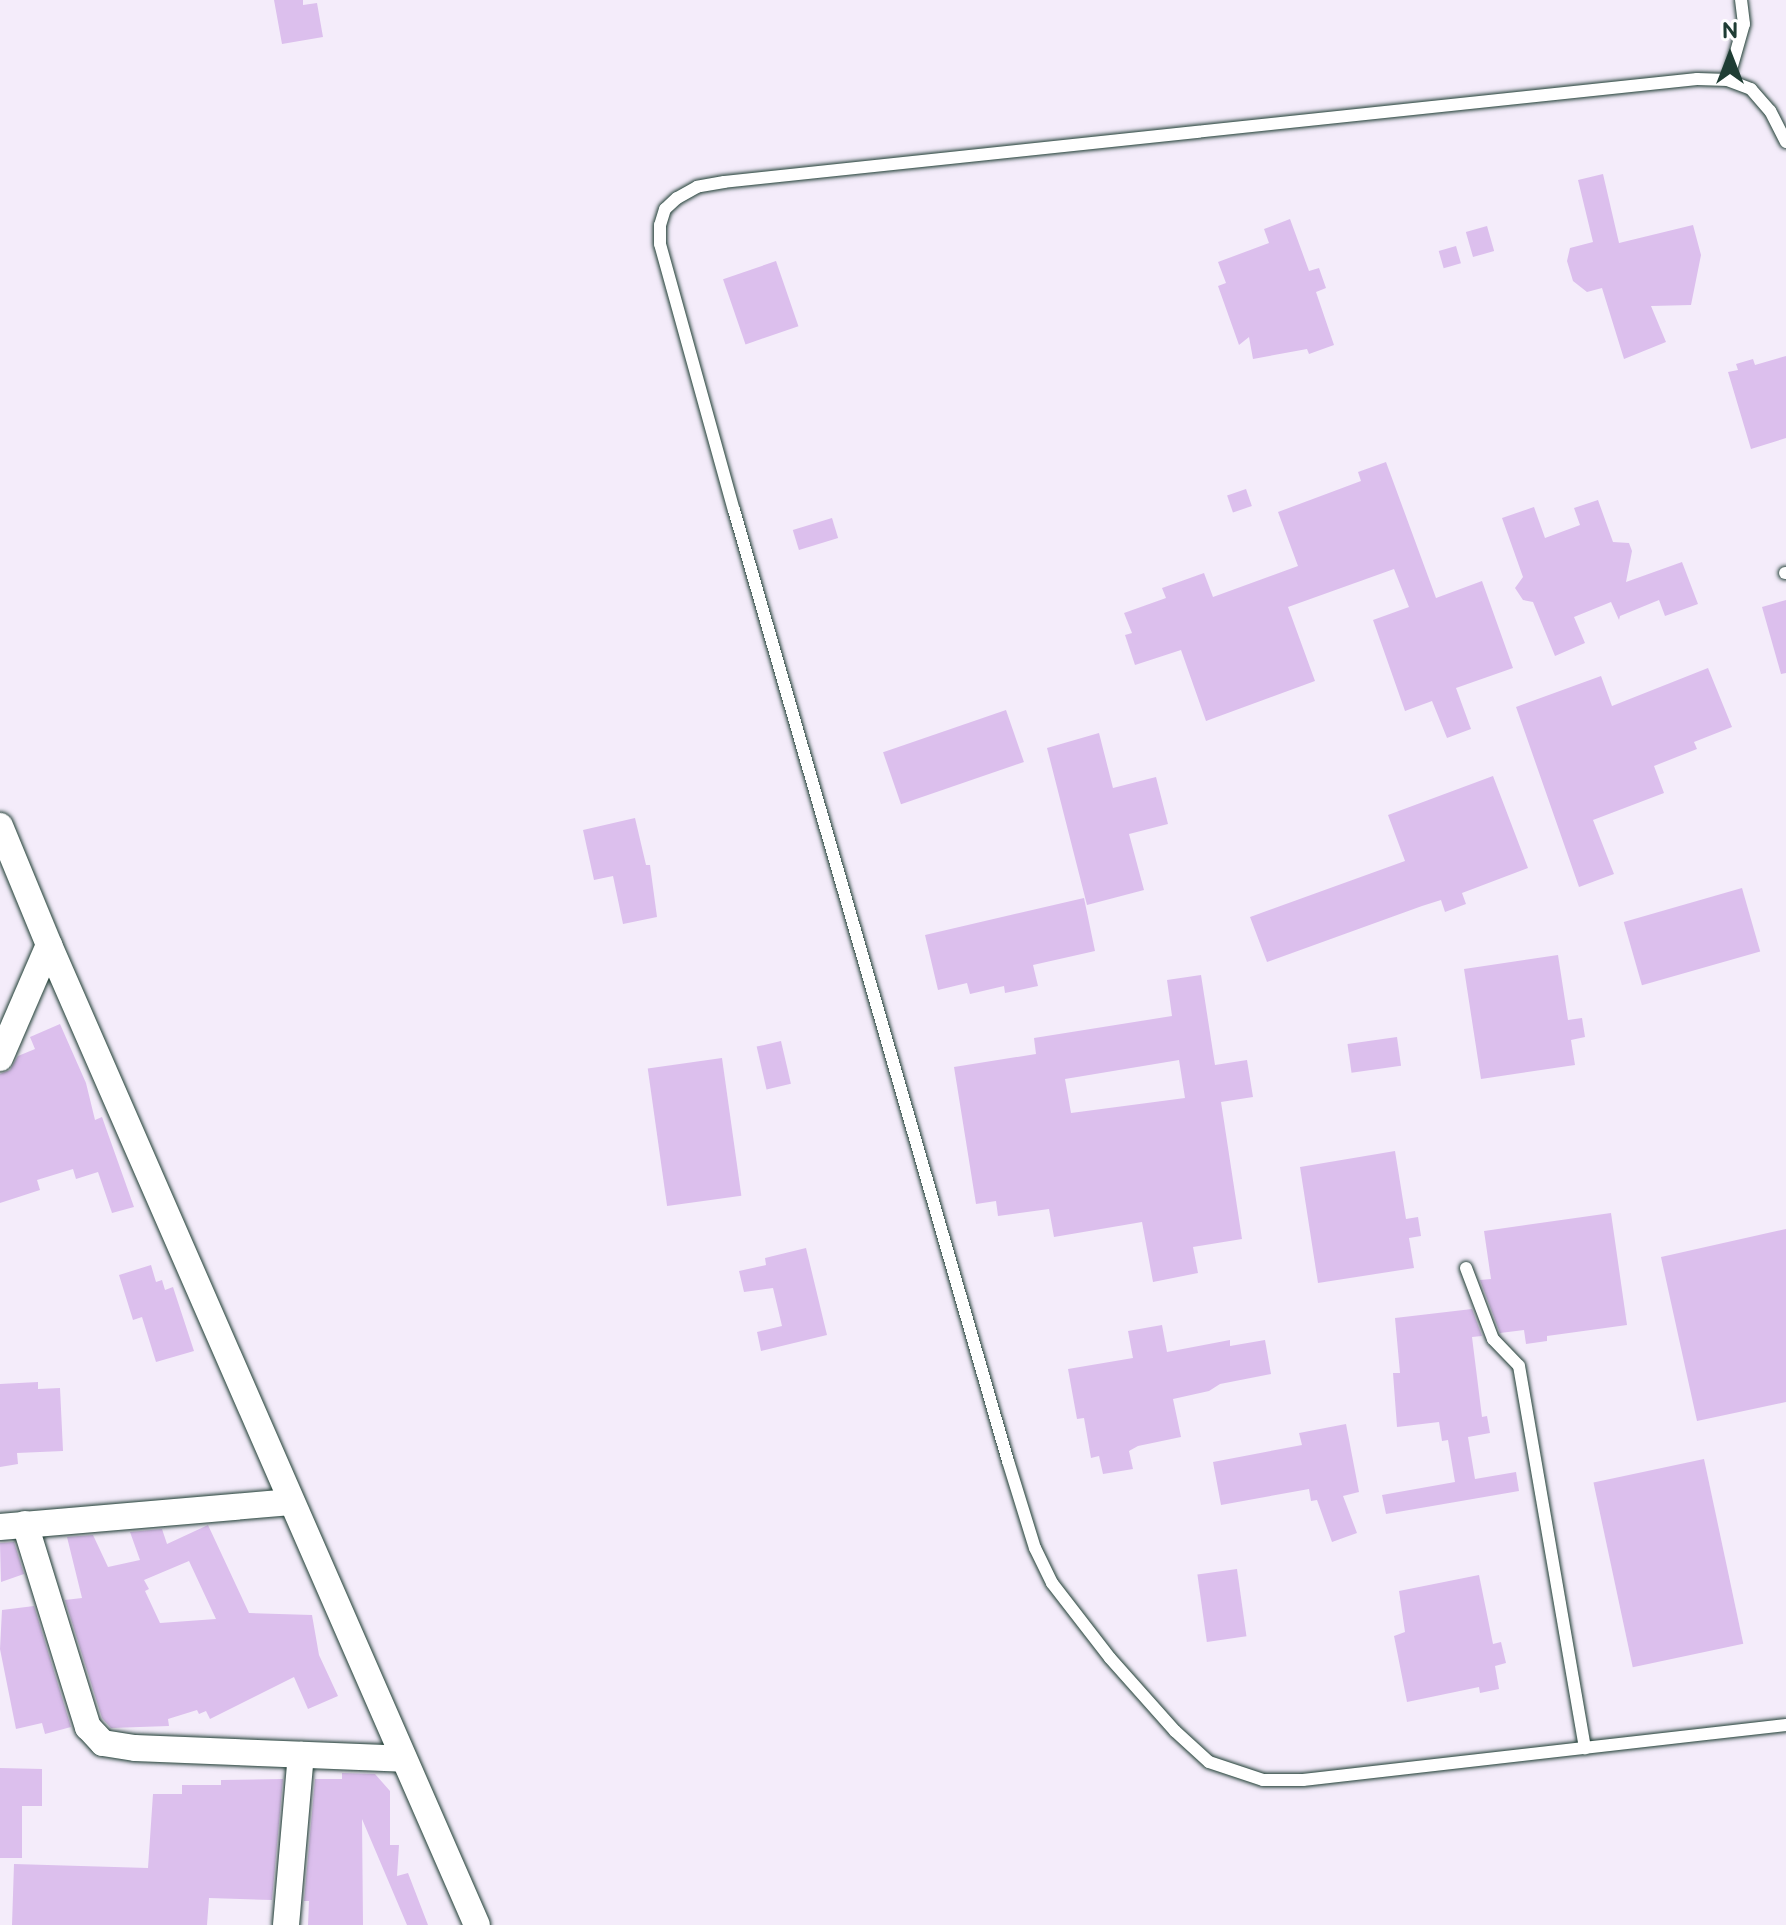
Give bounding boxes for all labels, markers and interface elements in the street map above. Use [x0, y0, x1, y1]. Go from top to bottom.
north arrow [1690, 16, 1770, 96]
text: N [1722, 18, 1738, 45]

